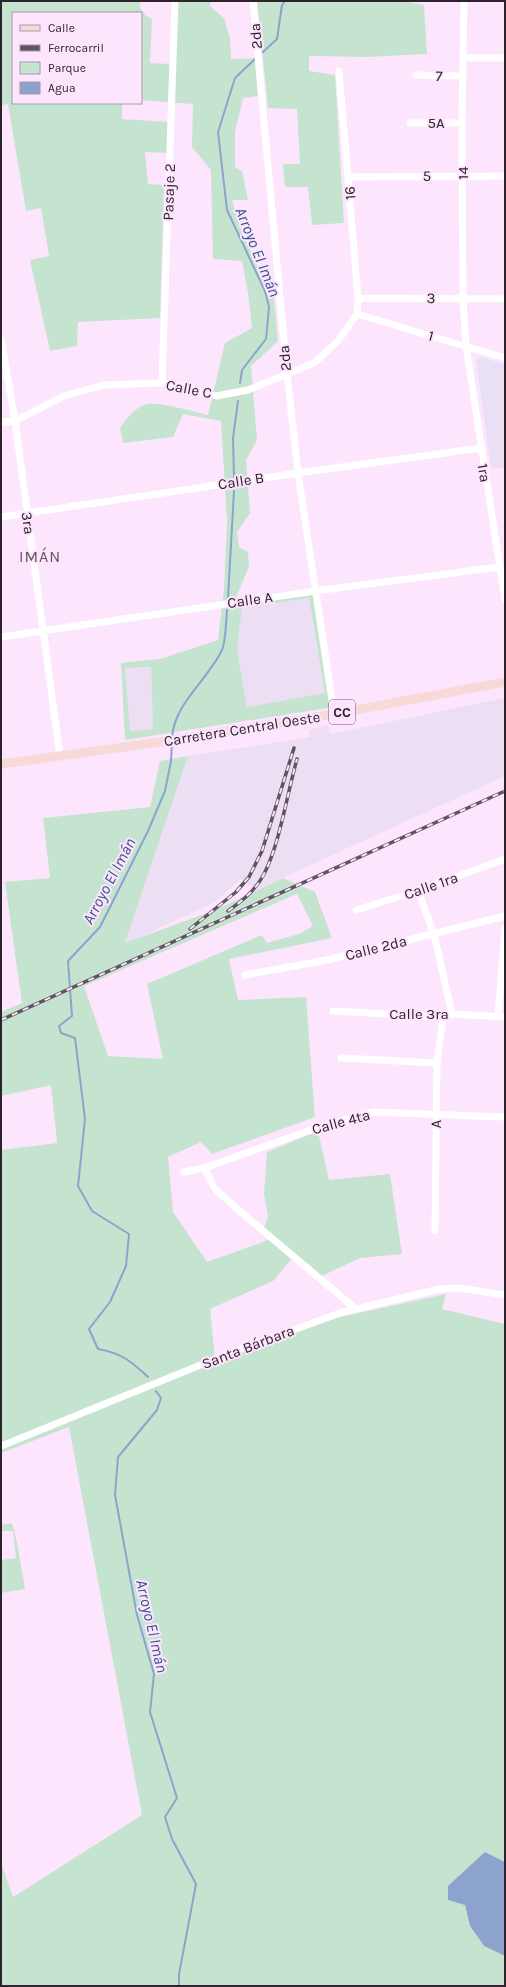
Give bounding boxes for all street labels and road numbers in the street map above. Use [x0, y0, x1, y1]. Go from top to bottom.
street label: 2da [246, 22, 266, 50]
street label: 7 [435, 67, 443, 85]
street label: 5A [427, 114, 445, 132]
street label: Pasaje 2 [159, 163, 179, 221]
street label: 14 [454, 166, 472, 180]
street label: 5 [423, 167, 431, 185]
street label: 16 [341, 186, 359, 200]
street label: 3 [426, 289, 436, 307]
street label: 1 [426, 327, 436, 345]
street label: 2da [275, 344, 295, 372]
street label: Calle C [165, 376, 213, 402]
street label: 1ra [474, 462, 494, 484]
street label: Calle B [217, 468, 265, 494]
street label: 3ra [18, 511, 38, 535]
street label: Calle A [226, 588, 274, 612]
road number: CC [329, 700, 355, 724]
street label: Carretera Central Oeste [162, 708, 322, 750]
street label: Calle 1ra [402, 868, 460, 904]
street label: Calle 2da [343, 932, 409, 964]
street label: Calle 3ra [389, 1005, 449, 1023]
street label: Calle 4ta [310, 1106, 372, 1138]
street label: A [427, 1119, 445, 1128]
street label: Santa Bárbara [199, 1321, 297, 1373]

